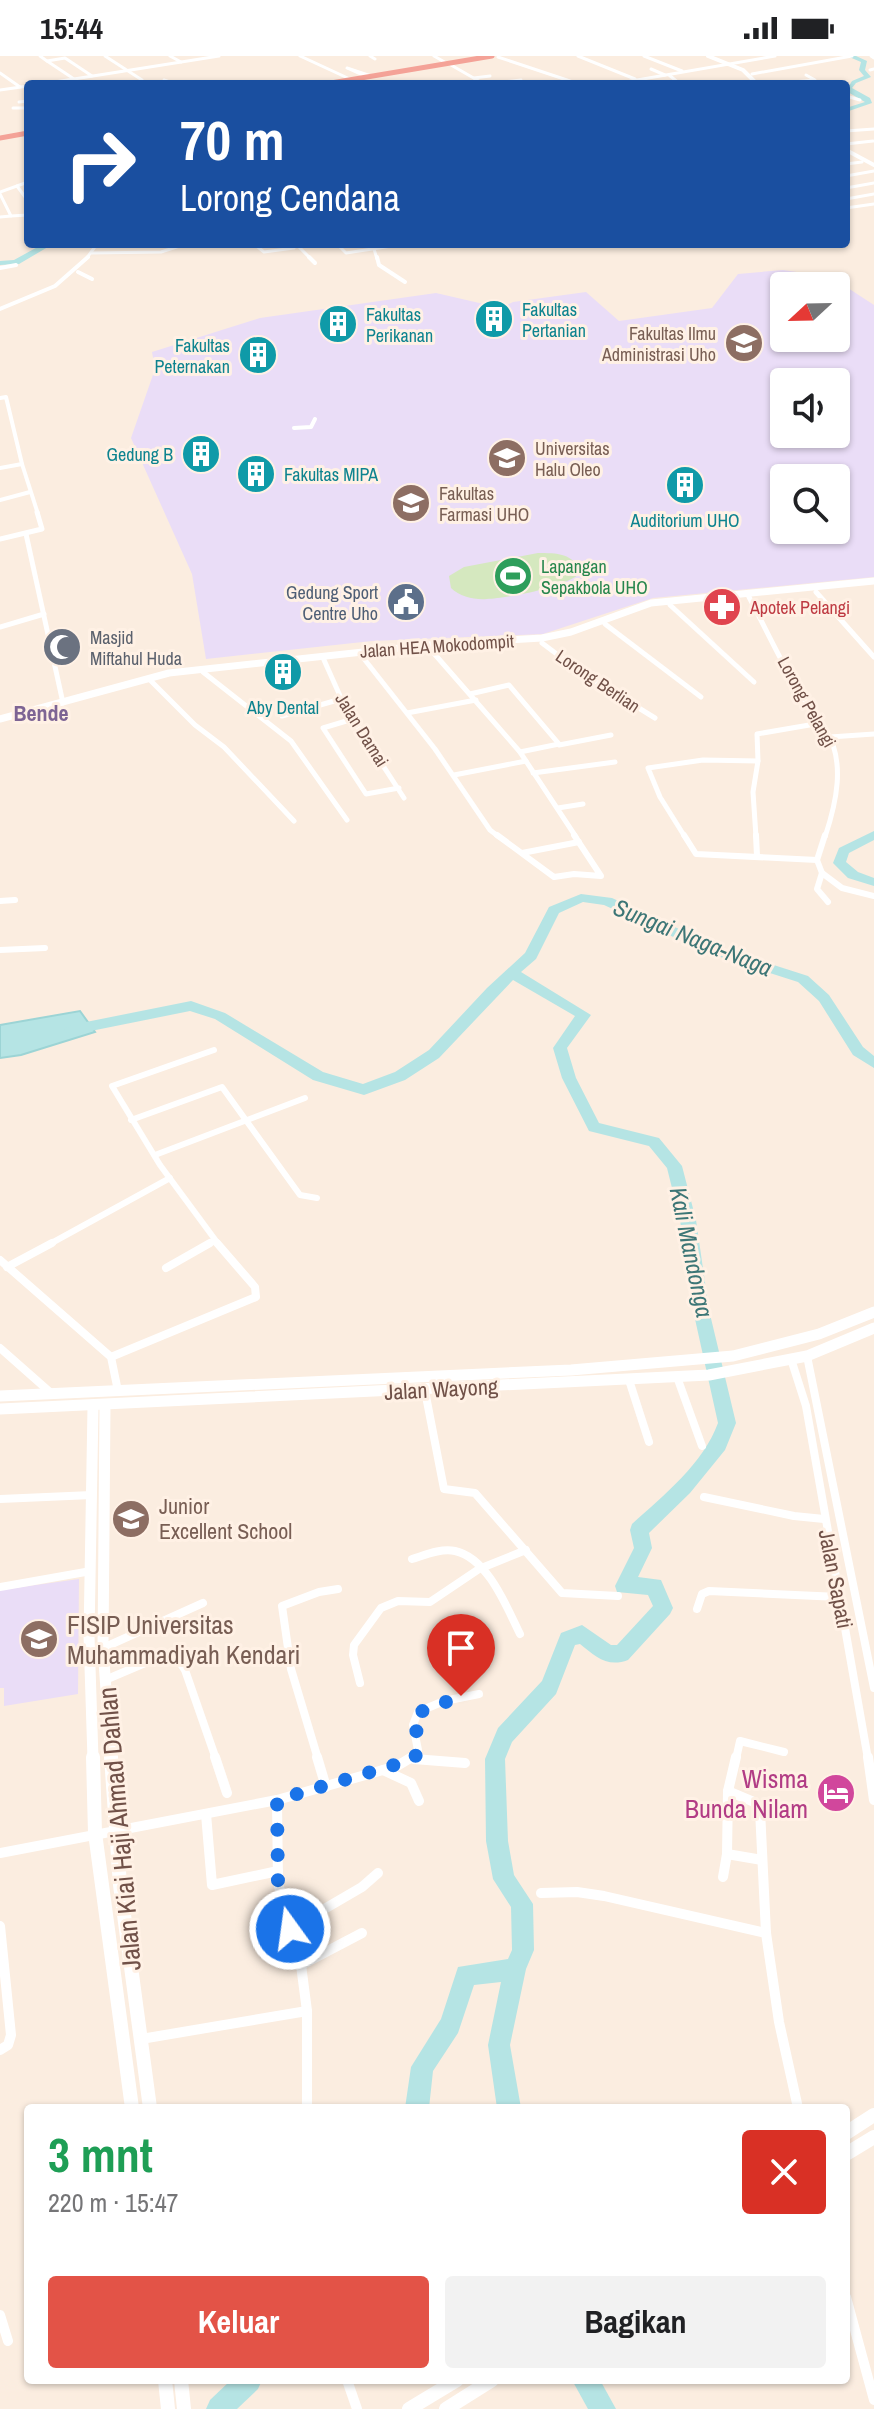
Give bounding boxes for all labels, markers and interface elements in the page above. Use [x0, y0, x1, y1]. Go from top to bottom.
text: 15:44 [40, 8, 103, 48]
text: 70 m [180, 102, 285, 177]
icon: right [48, 112, 152, 216]
text: Lorong Cendana [180, 174, 400, 222]
north arrow [770, 272, 850, 352]
map controls [770, 272, 850, 544]
place label: Fakultas Pertanian [522, 297, 586, 343]
building icon: Fakultas Pertanian [473, 298, 515, 340]
place label: Fakultas Perikanan [366, 302, 433, 348]
building icon: Fakultas Perikanan [317, 303, 359, 345]
place label: Fakultas Ilmu Administrasi Uho [601, 321, 716, 367]
school or university icon: Fakultas Ilmu Administrasi Uho [723, 322, 765, 364]
place label: Fakultas Peternakan [155, 333, 230, 379]
building icon: Fakultas Peternakan [237, 334, 279, 376]
button: sound [770, 368, 850, 448]
building icon: Gedung B [180, 433, 222, 475]
place label: Universitas Halu Oleo [535, 436, 610, 482]
school or university icon: Universitas Halu Oleo [486, 437, 528, 479]
place label: Gedung B [107, 442, 173, 467]
building icon: Fakultas MIPA [235, 453, 277, 495]
place label: Fakultas MIPA [284, 462, 378, 487]
building icon: Auditorium UHO [664, 464, 706, 506]
button: search [770, 464, 850, 544]
place label: Fakultas Farmasi UHO [439, 481, 529, 527]
school or university icon: Fakultas Farmasi UHO [390, 482, 432, 524]
place label: Auditorium UHO [629, 508, 740, 533]
place label: Lapangan Sepakbola UHO [541, 554, 648, 600]
sports icon: Lapangan Sepakbola UHO [492, 555, 534, 597]
place label: Gedung Sport Centre Uho [286, 580, 378, 626]
public building icon: Gedung Sport Centre Uho [385, 581, 427, 623]
pharmacy icon: Apotek Pelangi [701, 586, 743, 628]
place label: Apotek Pelangi [749, 595, 850, 620]
place label: Masjid Miftahul Huda [90, 625, 182, 671]
mosque icon: Masjid Miftahul Huda [41, 626, 83, 668]
street label: Jalan HEA Mokodompit [359, 628, 515, 664]
street label: Lorong Berlian [551, 644, 645, 718]
building icon: Aby Dental [262, 651, 304, 693]
street label: Lorong Pelangi [772, 652, 842, 752]
street label: Jalan Damai [329, 688, 395, 772]
place label: Aby Dental [246, 695, 319, 720]
district label: Bende [13, 698, 69, 728]
water label: Sungai Naga-Naga [609, 891, 777, 983]
water label: Kali Mandonga [663, 1184, 721, 1320]
street label: Jalan Wayong [383, 1371, 499, 1407]
place label: Junior Excellent School [159, 1491, 292, 1546]
school or university icon: Junior Excellent School [110, 1498, 152, 1540]
street label: Jalan Sapati [812, 1527, 860, 1631]
place label: FISIP Universitas Muhammadiyah Kendari [67, 1607, 300, 1672]
pin [427, 1614, 495, 1696]
school or university icon: FISIP Universitas Muhammadiyah Kendari [18, 1618, 60, 1660]
icon: arrive [439, 1626, 483, 1670]
street label: Jalan Kiai Haji Ahmad Dahlan [89, 1686, 149, 1972]
place label: Wisma Bunda Nilam [685, 1761, 808, 1826]
hotel icon: Wisma Bunda Nilam [815, 1772, 857, 1814]
position arrow [248, 1887, 332, 1971]
text: 3 mnt [48, 2122, 153, 2187]
button: close [742, 2130, 826, 2214]
text: 220 m · 15:47 [48, 2185, 178, 2220]
button: Keluar [48, 2276, 429, 2368]
button: Bagikan [445, 2276, 826, 2368]

